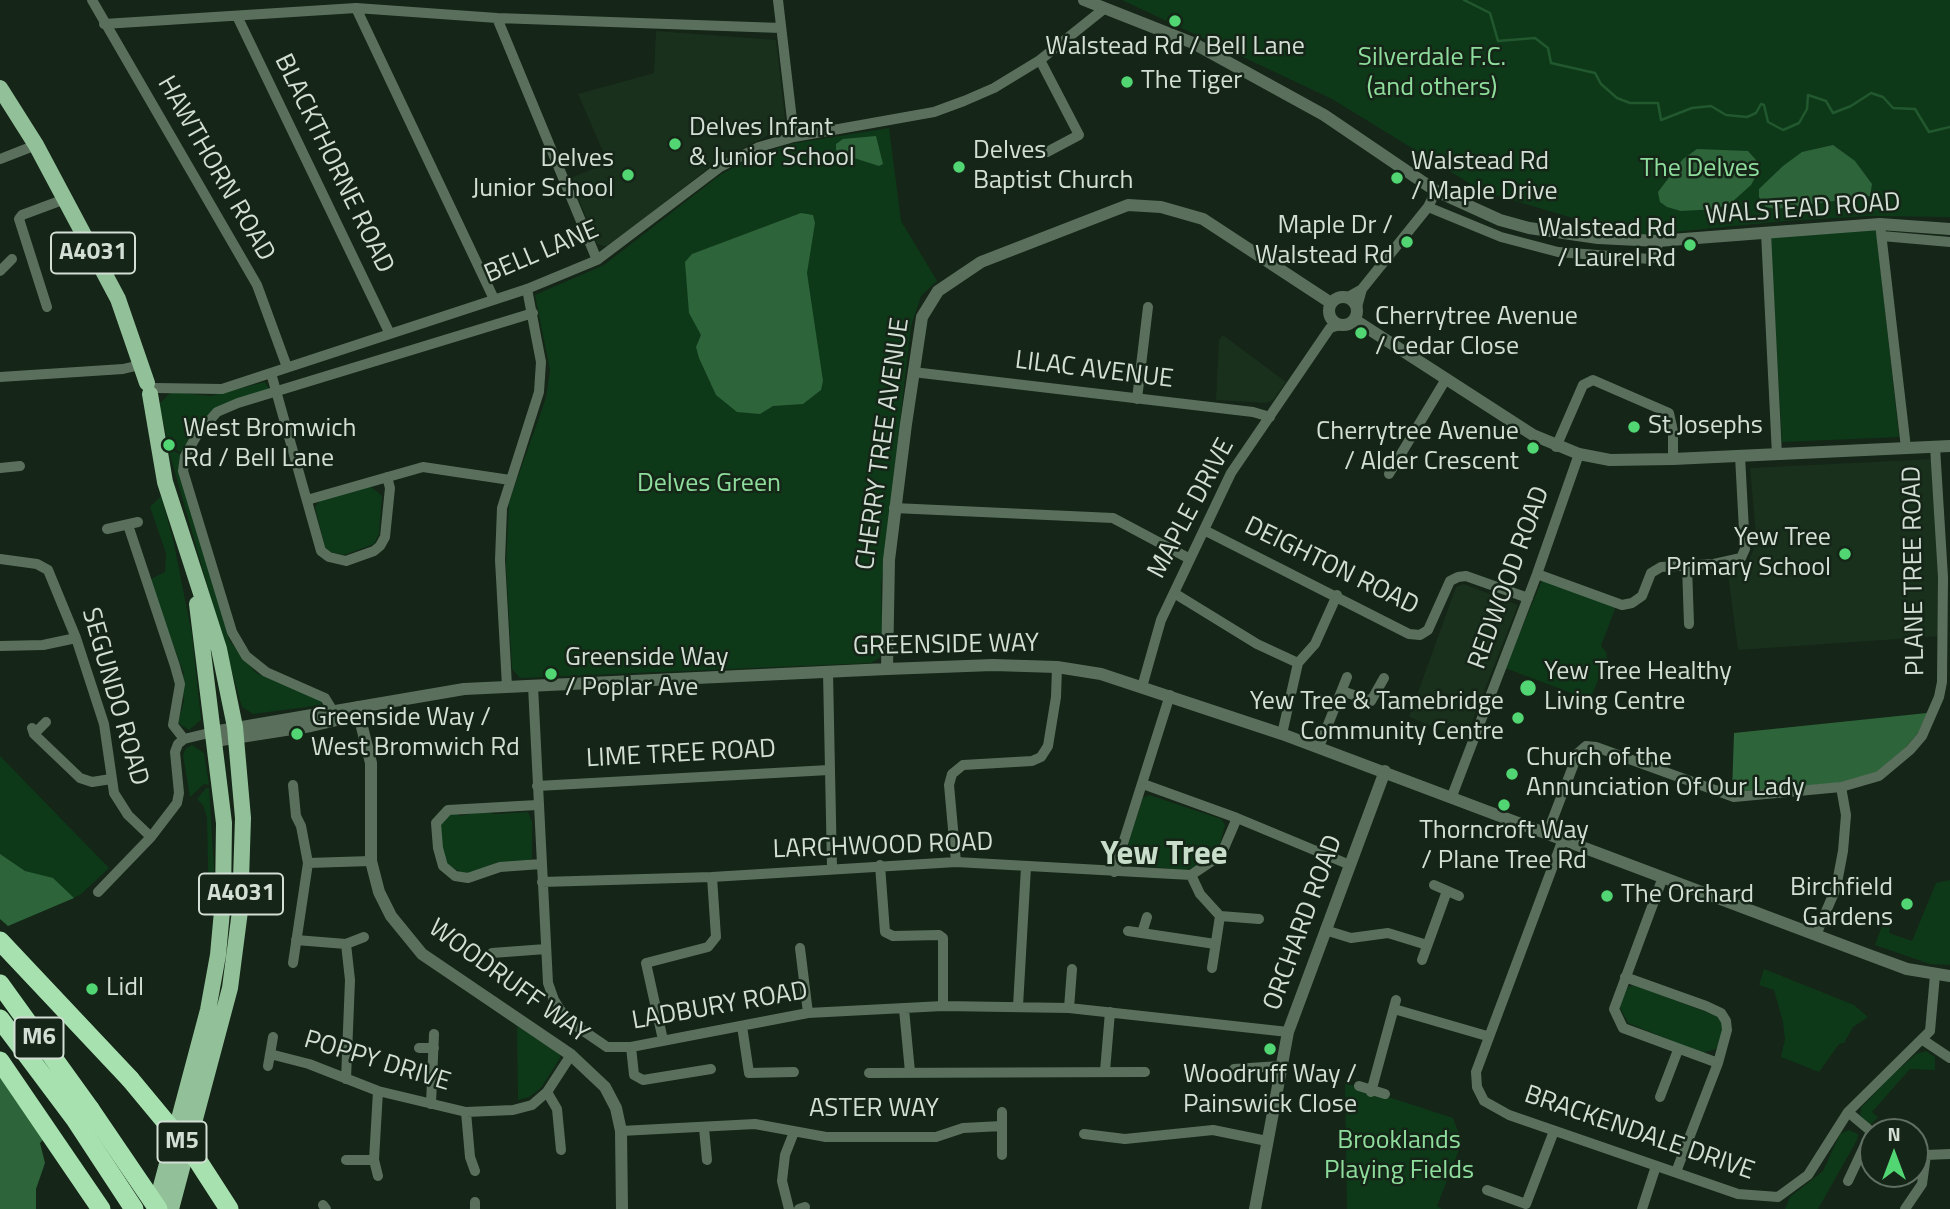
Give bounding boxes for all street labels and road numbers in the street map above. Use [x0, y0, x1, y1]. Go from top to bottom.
street label: BLACKTHORNE ROAD [266, 49, 400, 279]
street label: HAWTHORN ROAD [149, 71, 281, 267]
street label: WALSTEAD ROAD [1704, 188, 1902, 232]
street label: BELL LANE [480, 215, 604, 291]
road number: A4031 [51, 232, 135, 274]
street label: CHERRY TREE AVENUE [851, 316, 917, 572]
street label: LILAC AVENUE [1013, 346, 1175, 396]
street label: MAPLE DRIVE [1142, 434, 1242, 584]
street label: PLANE TREE ROAD [1898, 466, 1932, 676]
street label: REDWOOD ROAD [1462, 482, 1558, 674]
street label: DEIGHTON ROAD [1239, 511, 1423, 623]
street label: SEGUNDO ROAD [74, 605, 154, 789]
street label: GREENSIDE WAY [853, 629, 1039, 663]
street label: LIME TREE ROAD [585, 734, 777, 776]
street label: LARCHWOOD ROAD [772, 828, 994, 866]
street label: ORCHARD ROAD [1258, 831, 1350, 1015]
road number: A4031 [199, 874, 283, 914]
street label: WOODRUFF WAY [422, 913, 594, 1051]
street label: LADBURY ROAD [630, 976, 810, 1038]
road number: M6 [14, 1018, 64, 1058]
street label: POPPY DRIVE [300, 1025, 454, 1099]
street label: BRACKENDALE DRIVE [1520, 1080, 1758, 1188]
street label: ASTER WAY [809, 1094, 939, 1126]
road number: M5 [158, 1122, 206, 1162]

